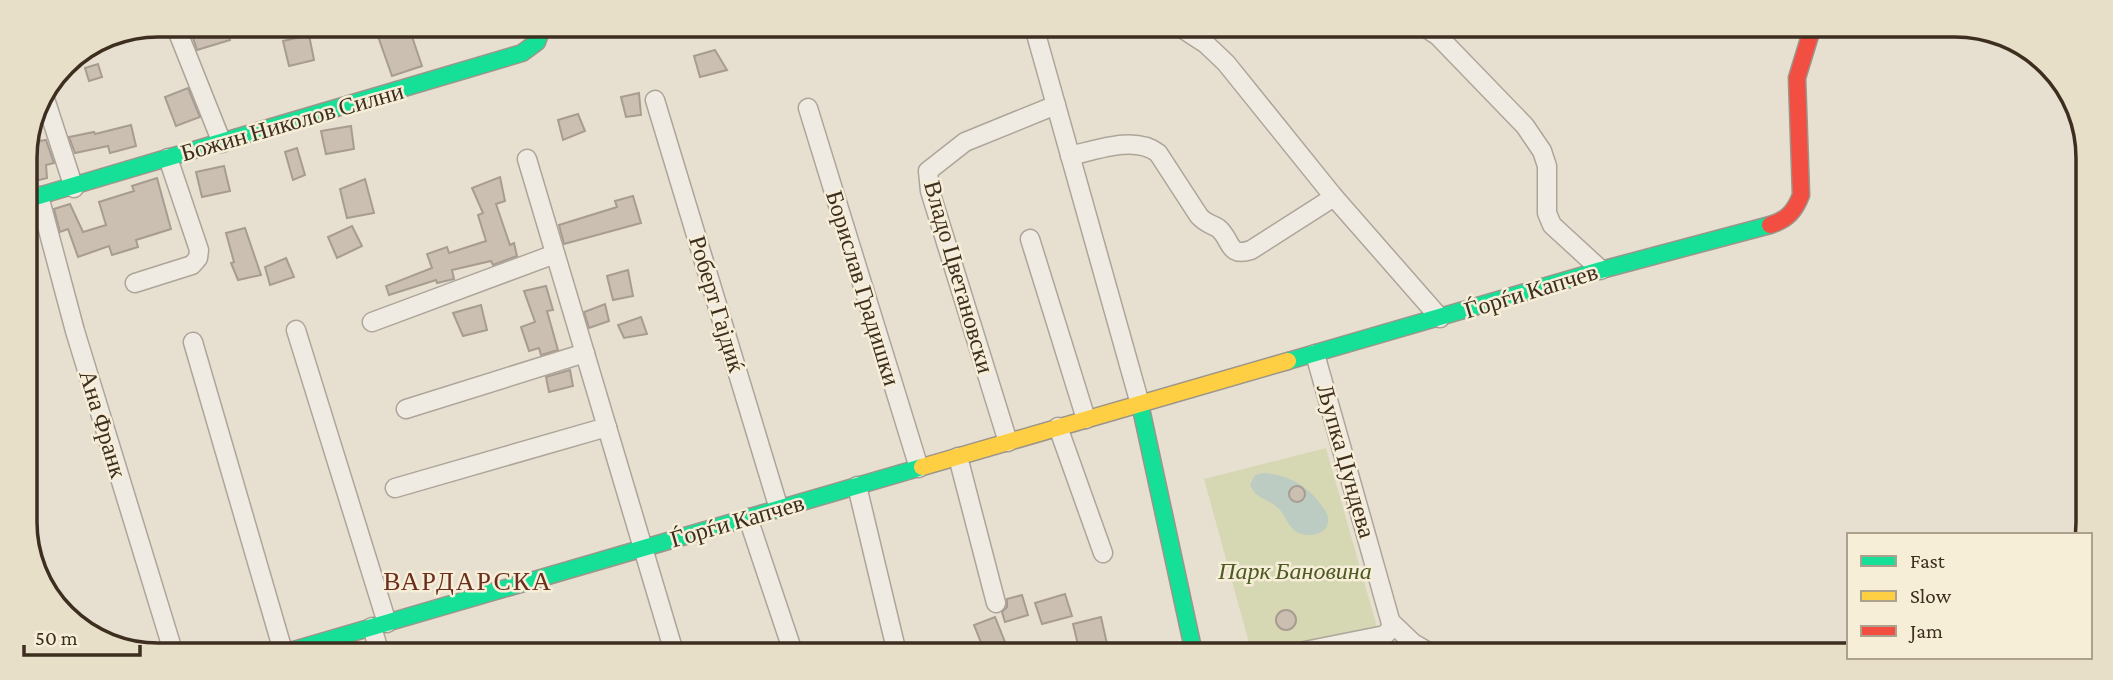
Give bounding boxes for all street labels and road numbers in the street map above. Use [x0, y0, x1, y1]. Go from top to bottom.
street label: Божин Николов Силни [177, 77, 407, 166]
street label: Владо Цветановски [919, 177, 1000, 376]
street label: Борислав Градишки [821, 187, 906, 389]
street label: Роберт Гајдиќ [684, 232, 751, 376]
street label: Ѓорѓи Капчев [1461, 257, 1601, 324]
street label: Ана Франк [74, 367, 133, 481]
street label: Љупка Џундева [1312, 381, 1381, 541]
street label: Ѓорѓи Капчев [667, 489, 807, 553]

